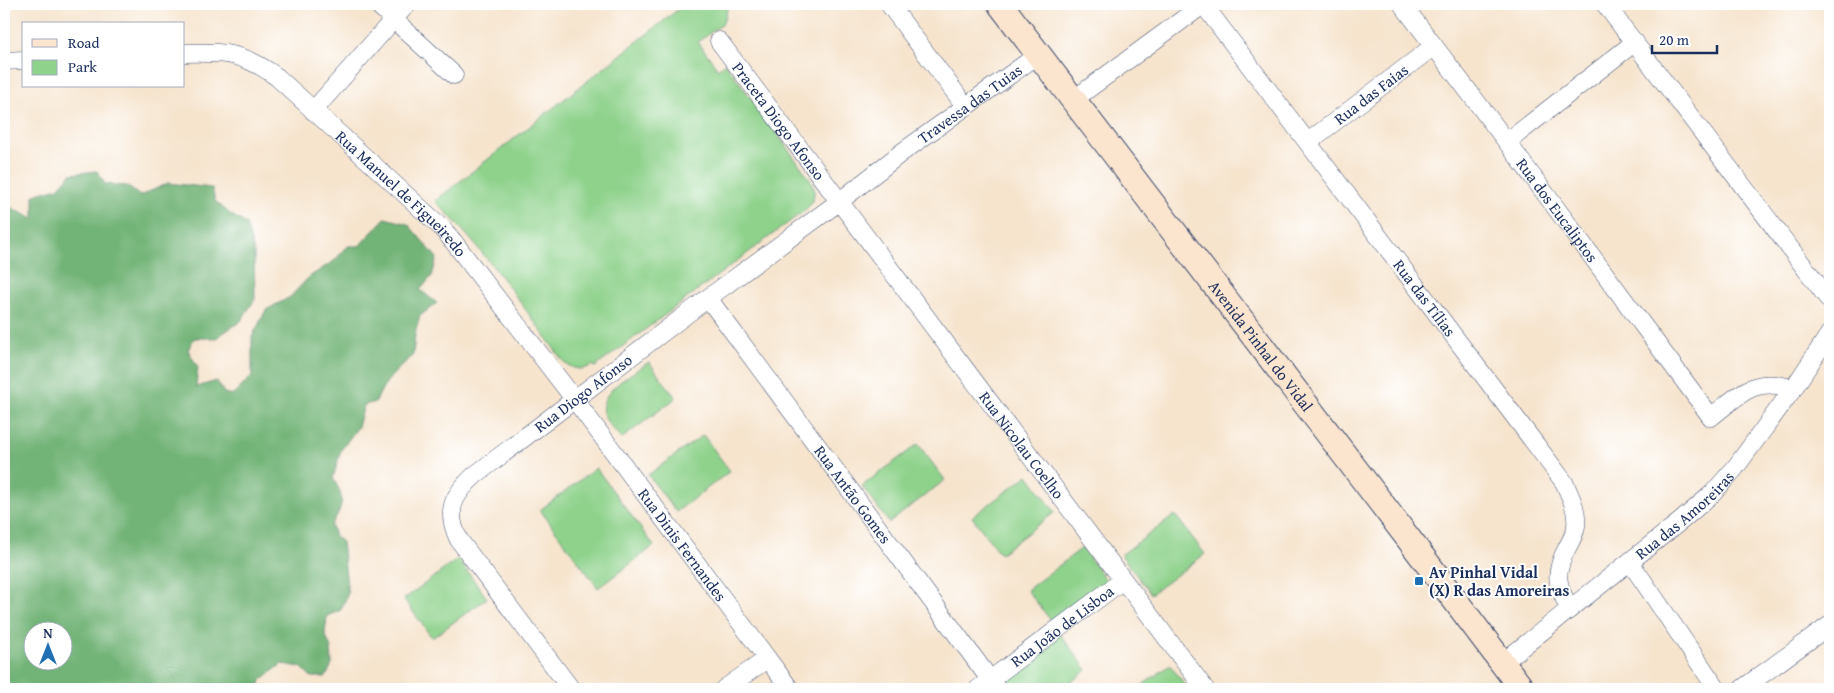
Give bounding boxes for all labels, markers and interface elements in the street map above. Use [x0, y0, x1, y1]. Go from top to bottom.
legend [22, 22, 185, 88]
scale bar [1652, 22, 1716, 54]
text: 20 m [1659, 29, 1690, 50]
text: Road [68, 32, 99, 53]
text: Park [68, 56, 97, 77]
street label: Praceta Diogo Afonso [727, 57, 831, 185]
street label: Travessa das Tuias [913, 58, 1027, 149]
street label: Rua das Faias [1329, 58, 1413, 130]
street label: Rua Manuel de Figueiredo [330, 124, 473, 262]
street label: Rua dos Eucaliptos [1511, 153, 1604, 267]
street label: Rua das Tílias [1388, 254, 1462, 341]
street label: Avenida Pinhal do Vidal [1203, 275, 1319, 417]
street label: Rua Diogo Afonso [529, 348, 637, 438]
street label: Rua Nicolau Coelho [974, 386, 1070, 504]
street label: Rua Antão Gomes [809, 440, 897, 548]
street label: Rua das Amoreiras [1630, 465, 1739, 565]
street label: Rua Dinis Fernandes [632, 483, 733, 606]
place label: Av Pinhal Vidal (X) R das Amoreiras [1429, 560, 1569, 602]
marker: Av Pinhal Vidal (X) R das Amoreiras [1413, 575, 1425, 587]
street label: Rua João de Lisboa [1005, 579, 1119, 673]
north arrow [22, 620, 72, 670]
text: N [43, 623, 53, 643]

